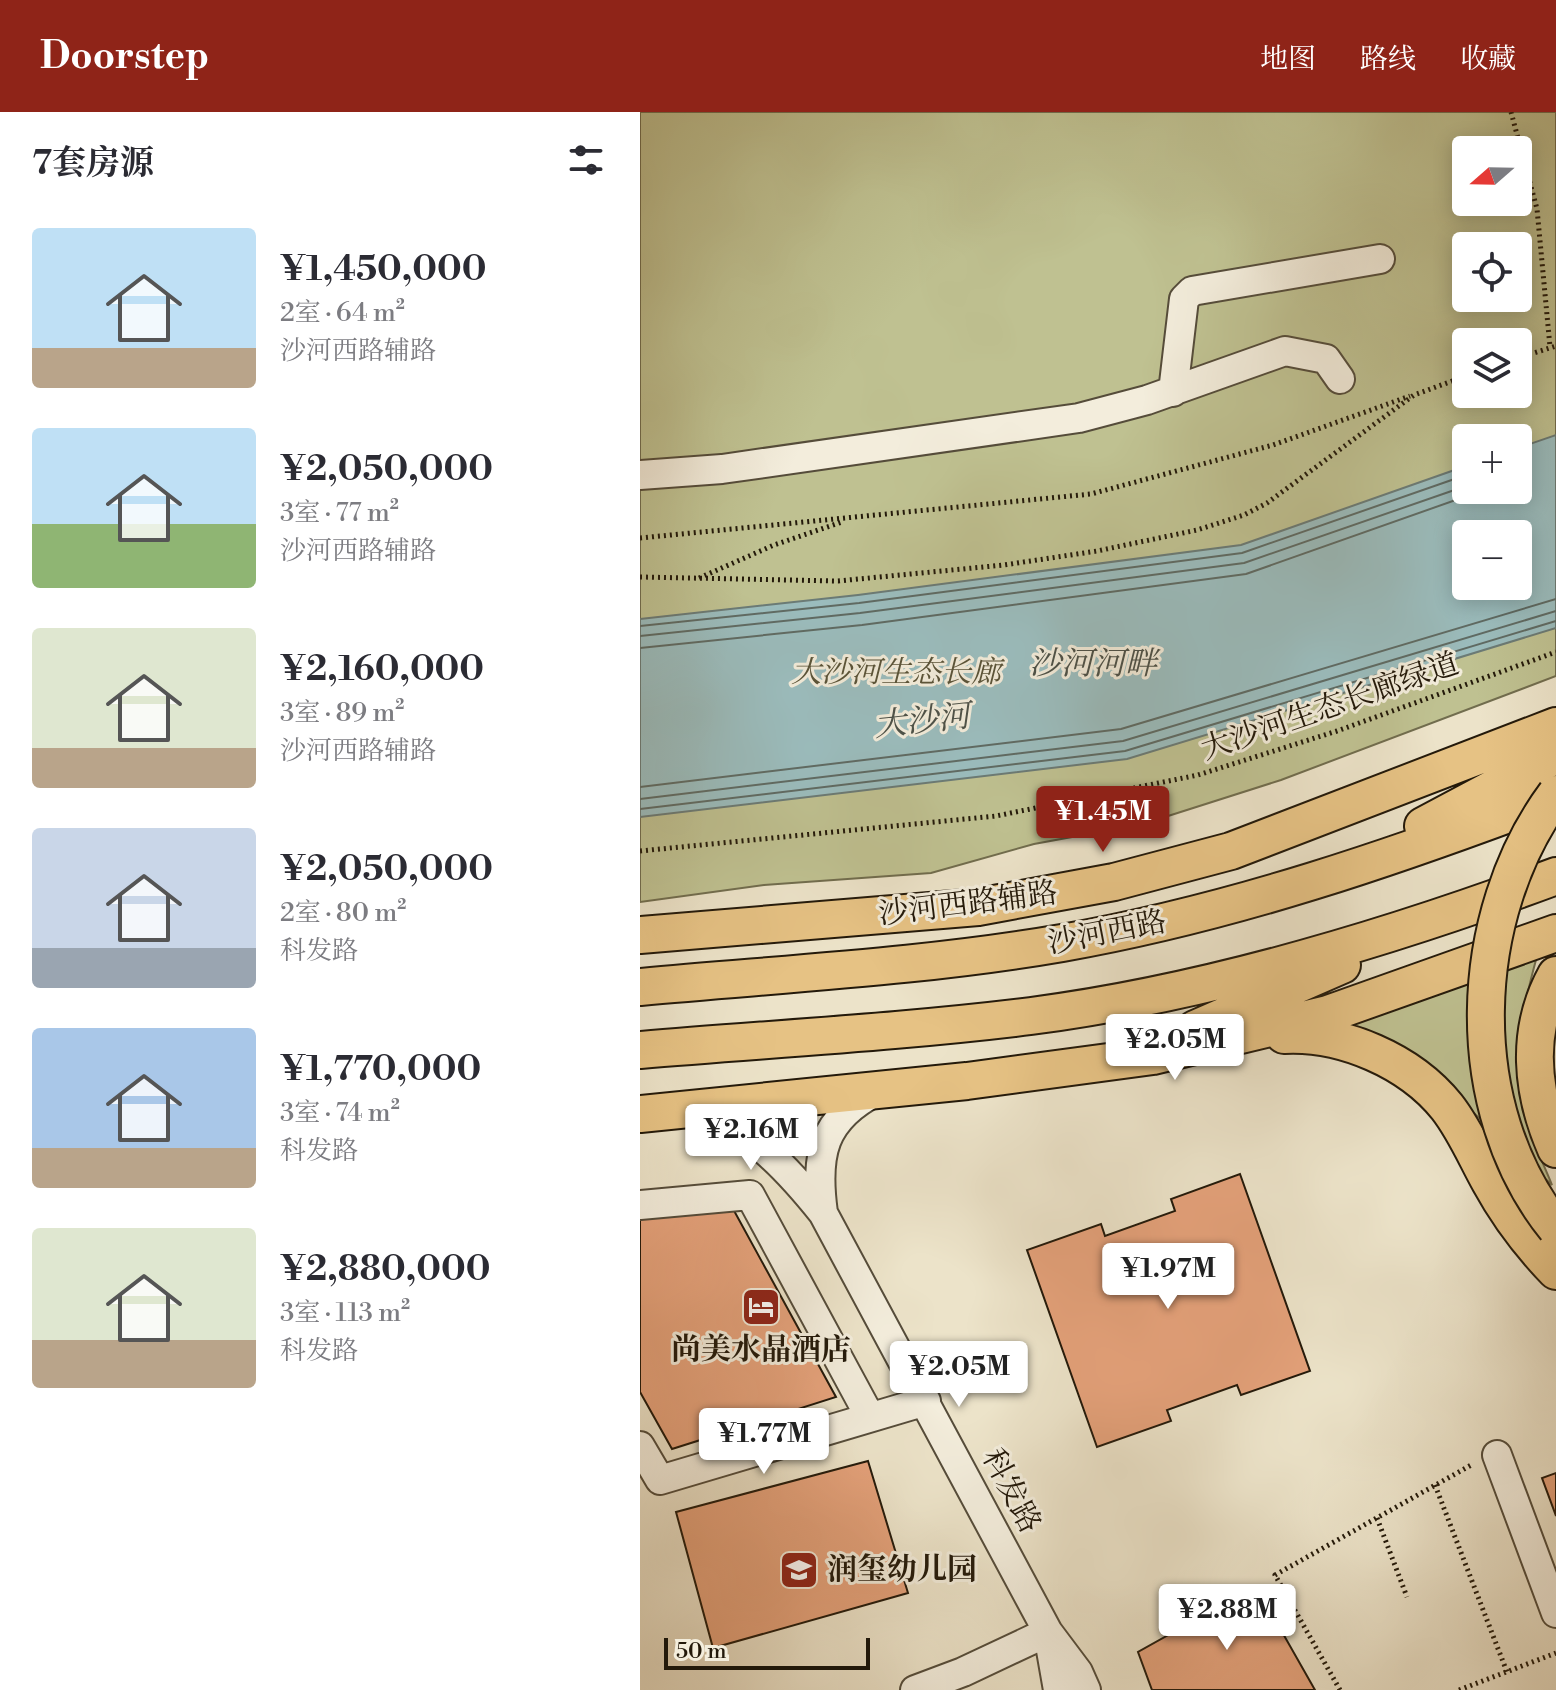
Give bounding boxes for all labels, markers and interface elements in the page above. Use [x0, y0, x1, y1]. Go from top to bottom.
text: Doorstep [40, 33, 209, 80]
text: 地图 [1260, 42, 1316, 77]
text: 路线 [1360, 42, 1416, 77]
text: 收藏 [1460, 42, 1516, 77]
north arrow [1452, 136, 1532, 216]
map controls [1452, 136, 1532, 600]
icon: filters [564, 138, 608, 182]
text: 7套房源 [32, 143, 154, 185]
button: locate [1452, 232, 1532, 312]
text: ¥1,450,000 [280, 249, 486, 291]
icon: home [96, 260, 192, 356]
text: 2室 · 64 m² [280, 297, 405, 329]
button: layers [1452, 328, 1532, 408]
text: 沙河西路辅路 [280, 335, 436, 367]
button: + [1452, 424, 1532, 504]
text: ¥2,050,000 [280, 449, 493, 491]
icon: home [96, 460, 192, 556]
text: 3室 · 77 m² [280, 497, 399, 529]
button: − [1452, 520, 1532, 600]
text: 沙河西路辅路 [280, 535, 436, 567]
water label: 沙河河畔 [1029, 644, 1161, 684]
street label: 大沙河生态长廊绿道 [1196, 645, 1464, 769]
text: ¥2,160,000 [280, 649, 484, 691]
park label: 大沙河生态长廊 [791, 654, 1006, 692]
icon: home [96, 660, 192, 756]
water label: 大沙河 [872, 696, 977, 746]
text: 3室 · 89 m² [280, 697, 404, 729]
text: 沙河西路辅路 [280, 735, 436, 767]
pin: ¥1.45M [1038, 786, 1168, 854]
text: ¥1.45M [1054, 796, 1152, 828]
text: ¥2,050,000 [280, 849, 493, 891]
icon: home [96, 860, 192, 956]
street label: 沙河西路辅路 [876, 874, 1060, 934]
text: 2室 · 80 m² [280, 897, 406, 929]
street label: 沙河西路 [1044, 903, 1170, 963]
text: 科发路 [280, 935, 358, 967]
pin: ¥2.05M [1110, 1014, 1240, 1082]
text: ¥2.05M [1124, 1024, 1226, 1056]
text: ¥1,770,000 [280, 1049, 481, 1091]
icon: home [96, 1060, 192, 1156]
text: 3室 · 74 m² [280, 1097, 400, 1129]
pin: ¥2.16M [686, 1104, 816, 1172]
text: ¥2.16M [703, 1114, 799, 1146]
text: 科发路 [280, 1135, 358, 1167]
pin: ¥1.97M [1103, 1243, 1233, 1311]
text: ¥2,880,000 [280, 1249, 490, 1291]
text: ¥1.97M [1120, 1253, 1216, 1285]
icon: home [96, 1260, 192, 1356]
hotel icon: 尚美水晶酒店 [740, 1286, 782, 1328]
text: 3室 · 113 m² [280, 1297, 410, 1329]
place label: 尚美水晶酒店 [671, 1331, 851, 1369]
text: 科发路 [280, 1335, 358, 1367]
pin: ¥2.05M [894, 1341, 1024, 1409]
text: ¥2.05M [908, 1351, 1010, 1383]
pin: ¥1.77M [699, 1408, 829, 1476]
text: ¥1.77M [717, 1418, 811, 1450]
street label: 科发路 [973, 1442, 1049, 1540]
school or university icon: 润玺幼儿园 [778, 1549, 820, 1591]
place label: 润玺幼儿园 [827, 1551, 977, 1589]
pin: ¥2.88M [1162, 1584, 1292, 1652]
text: ¥2.88M [1177, 1594, 1277, 1626]
scale bar [664, 1634, 870, 1670]
text: 50 m [676, 1638, 727, 1665]

